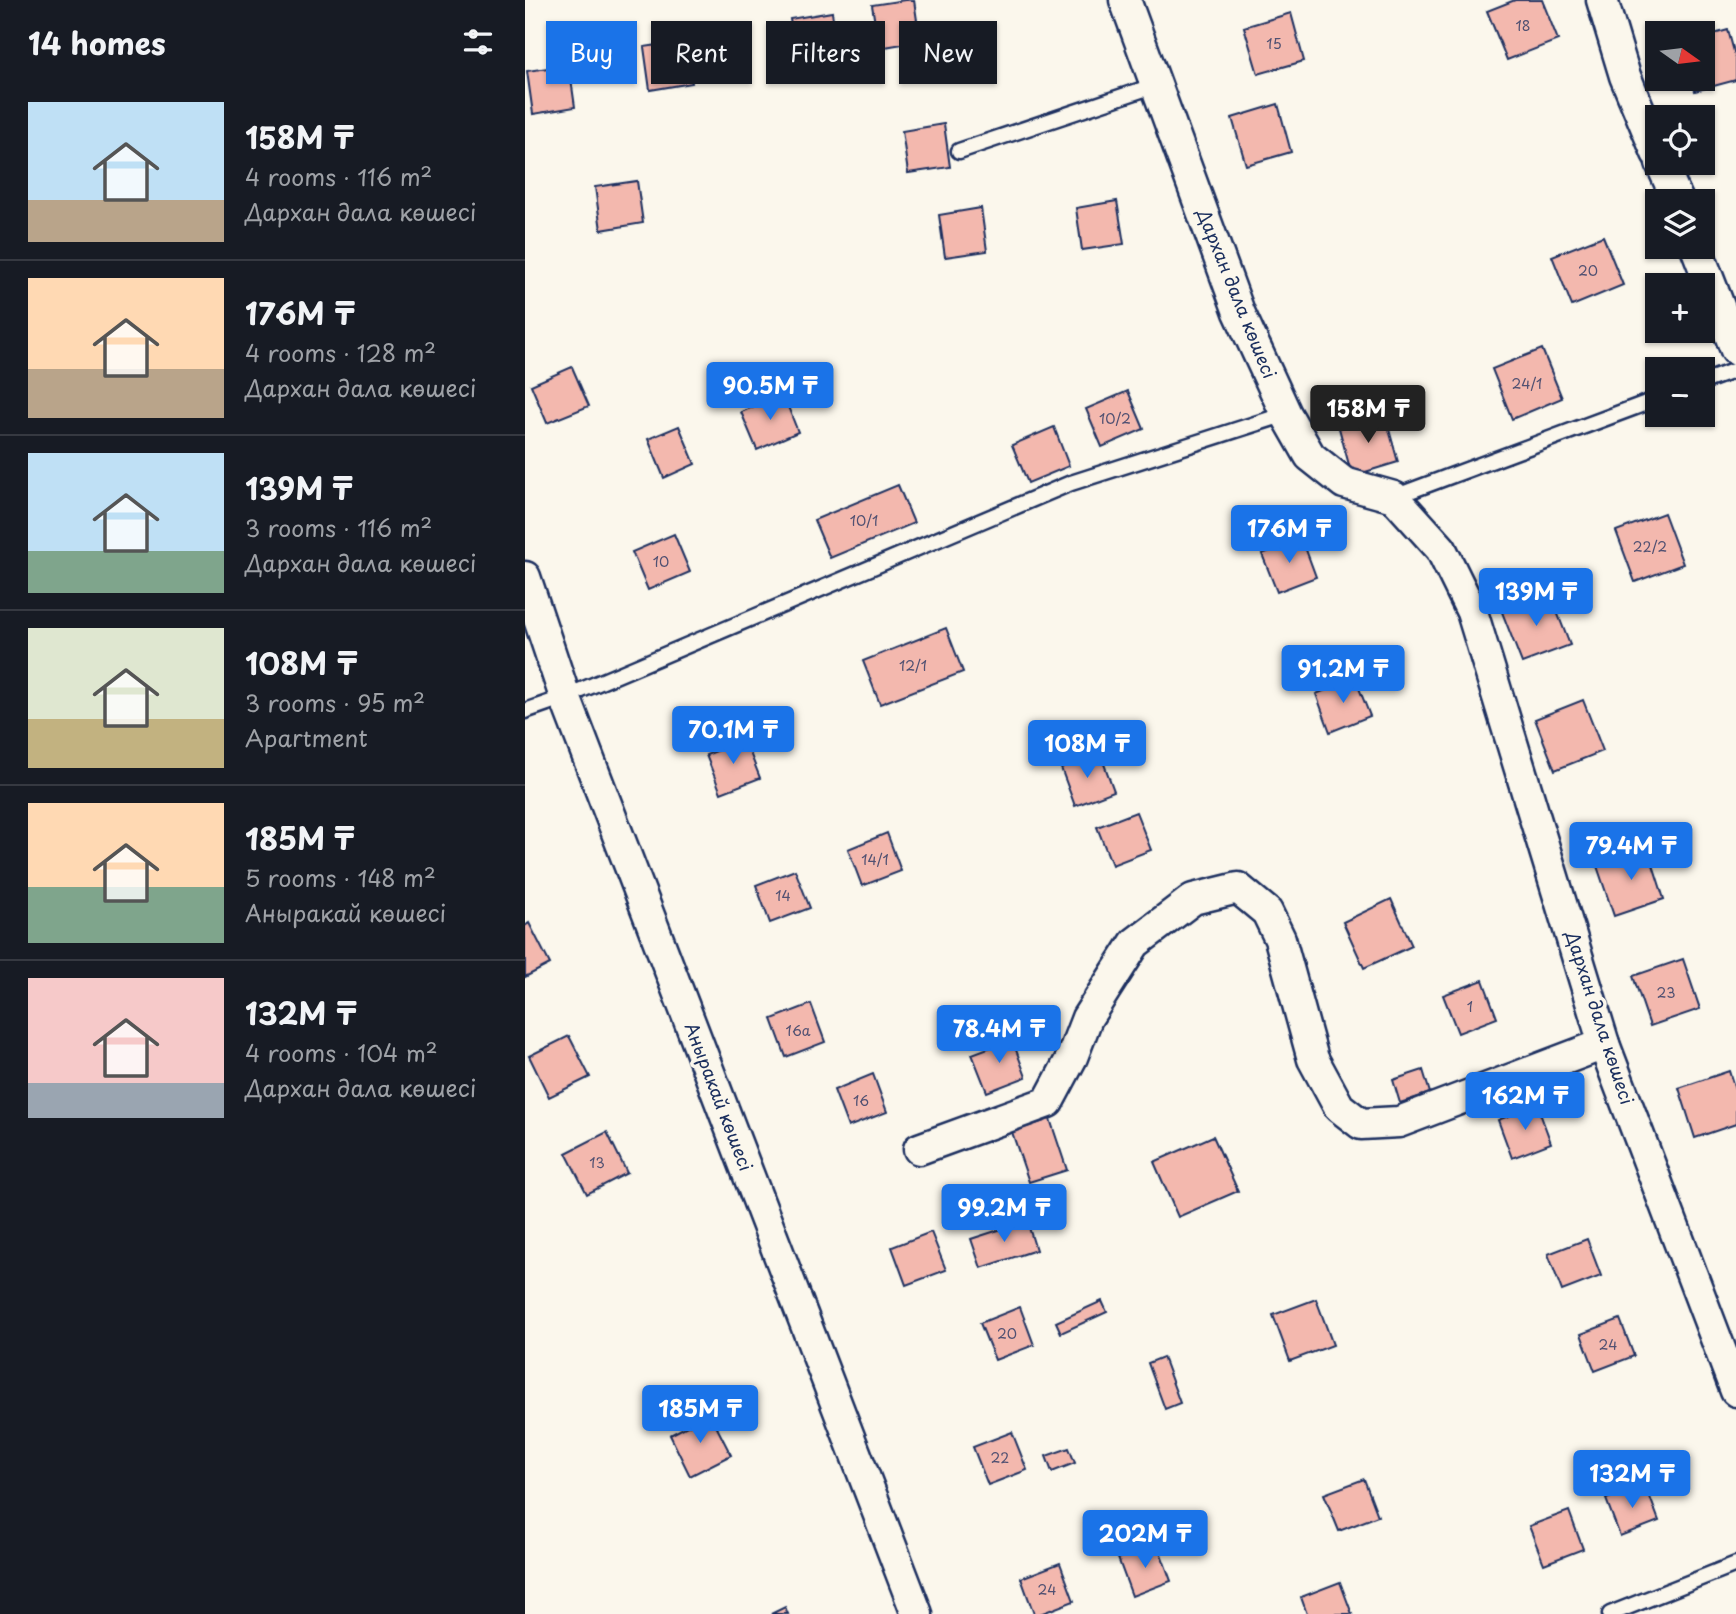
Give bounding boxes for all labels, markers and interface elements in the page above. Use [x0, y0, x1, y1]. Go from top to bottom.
house number: 18 [1515, 15, 1531, 36]
text: 14 homes [28, 20, 166, 65]
chip: Buy [546, 21, 637, 84]
chip: Rent [651, 21, 752, 84]
chip: Filters [766, 21, 885, 84]
chip: New [899, 21, 997, 84]
north arrow [1645, 21, 1715, 91]
map controls [1645, 21, 1715, 427]
icon: filters [459, 23, 497, 61]
house number: 15 [1266, 33, 1282, 54]
button: locate [1645, 105, 1715, 175]
text: 158M ₸ [245, 114, 354, 159]
icon: home [84, 130, 168, 214]
text: 4 rooms · 116 m² [245, 159, 432, 194]
button: layers [1645, 189, 1715, 259]
text: Дархан дала көшесі [245, 194, 476, 229]
street label: Дархан дала көшесі [1191, 204, 1284, 382]
house number: 20 [1578, 260, 1598, 281]
button: + [1645, 273, 1715, 343]
text: 176M ₸ [245, 290, 355, 335]
icon: home [84, 306, 168, 390]
text: 4 rooms · 128 m² [245, 335, 436, 370]
button: − [1645, 357, 1715, 427]
pin: 90.5M ₸ [705, 362, 835, 422]
text: 90.5M ₸ [722, 367, 818, 402]
text: Дархан дала көшесі [245, 370, 476, 405]
house number: 24/1 [1512, 373, 1542, 394]
pin: 158M ₸ [1311, 386, 1425, 445]
text: 158M ₸ [1326, 390, 1410, 425]
house number: 10/2 [1099, 408, 1131, 429]
text: 139M ₸ [245, 465, 352, 510]
icon: home [84, 481, 168, 565]
pin: 176M ₸ [1232, 505, 1346, 565]
text: 3 rooms · 116 m² [245, 510, 432, 545]
house number: 10/1 [850, 510, 878, 531]
text: 176M ₸ [1247, 510, 1331, 545]
house number: 22/2 [1633, 536, 1667, 557]
text: Дархан дала көшесі [245, 545, 476, 580]
house number: 10 [653, 551, 669, 572]
pin: 139M ₸ [1479, 568, 1593, 628]
text: 139M ₸ [1495, 573, 1577, 608]
text: 108M ₸ [245, 640, 357, 685]
pin: 91.2M ₸ [1278, 646, 1408, 705]
text: 91.2M ₸ [1298, 650, 1388, 685]
house number: 12/1 [899, 655, 927, 676]
icon: home [84, 656, 168, 740]
text: 3 rooms · 95 m² [245, 685, 425, 720]
pin: 70.1M ₸ [668, 706, 798, 766]
text: 70.1M ₸ [688, 711, 778, 746]
text: Apartment [245, 720, 368, 755]
pin: 108M ₸ [1030, 720, 1144, 780]
text: 108M ₸ [1044, 725, 1130, 760]
text: 185M ₸ [245, 815, 354, 860]
pin: 79.4M ₸ [1566, 822, 1696, 882]
text: 79.4M ₸ [1585, 827, 1677, 862]
icon: home [84, 831, 168, 915]
house number: 14/1 [861, 849, 889, 870]
text: 5 rooms · 148 m² [245, 860, 436, 895]
house number: 14 [775, 885, 791, 906]
text: Аныракай көшесі [245, 895, 446, 930]
street label: Дархан дала көшесі [1559, 926, 1641, 1108]
house number: 23 [1657, 982, 1675, 1003]
text: 132M ₸ [245, 990, 356, 1035]
house number: 1 [1467, 996, 1473, 1017]
icon: home [84, 1006, 168, 1090]
pin: 78.4M ₸ [934, 1006, 1064, 1065]
text: 78.4M ₸ [953, 1010, 1045, 1045]
street label: Аныракай көшесі [679, 1018, 760, 1175]
house number: 16а [786, 1020, 811, 1041]
text: 4 rooms · 104 m² [245, 1035, 438, 1070]
text: Дархан дала көшесі [245, 1070, 476, 1105]
pin: 162M ₸ [1468, 1072, 1582, 1132]
text: 162M ₸ [1481, 1077, 1569, 1112]
house number: 16 [853, 1090, 869, 1111]
house number: 13 [589, 1152, 605, 1173]
pin: 99.2M ₸ [939, 1184, 1069, 1244]
text: 99.2M ₸ [958, 1189, 1050, 1224]
house number: 20 [997, 1323, 1017, 1344]
house number: 24 [1599, 1334, 1617, 1355]
pin: 185M ₸ [643, 1386, 757, 1445]
text: 185M ₸ [658, 1390, 742, 1425]
house number: 22 [991, 1447, 1009, 1468]
pin: 132M ₸ [1575, 1450, 1689, 1510]
text: 132M ₸ [1589, 1455, 1675, 1490]
pin: 202M ₸ [1088, 1510, 1202, 1570]
text: 202M ₸ [1099, 1515, 1191, 1550]
house number: 24 [1038, 1579, 1056, 1600]

